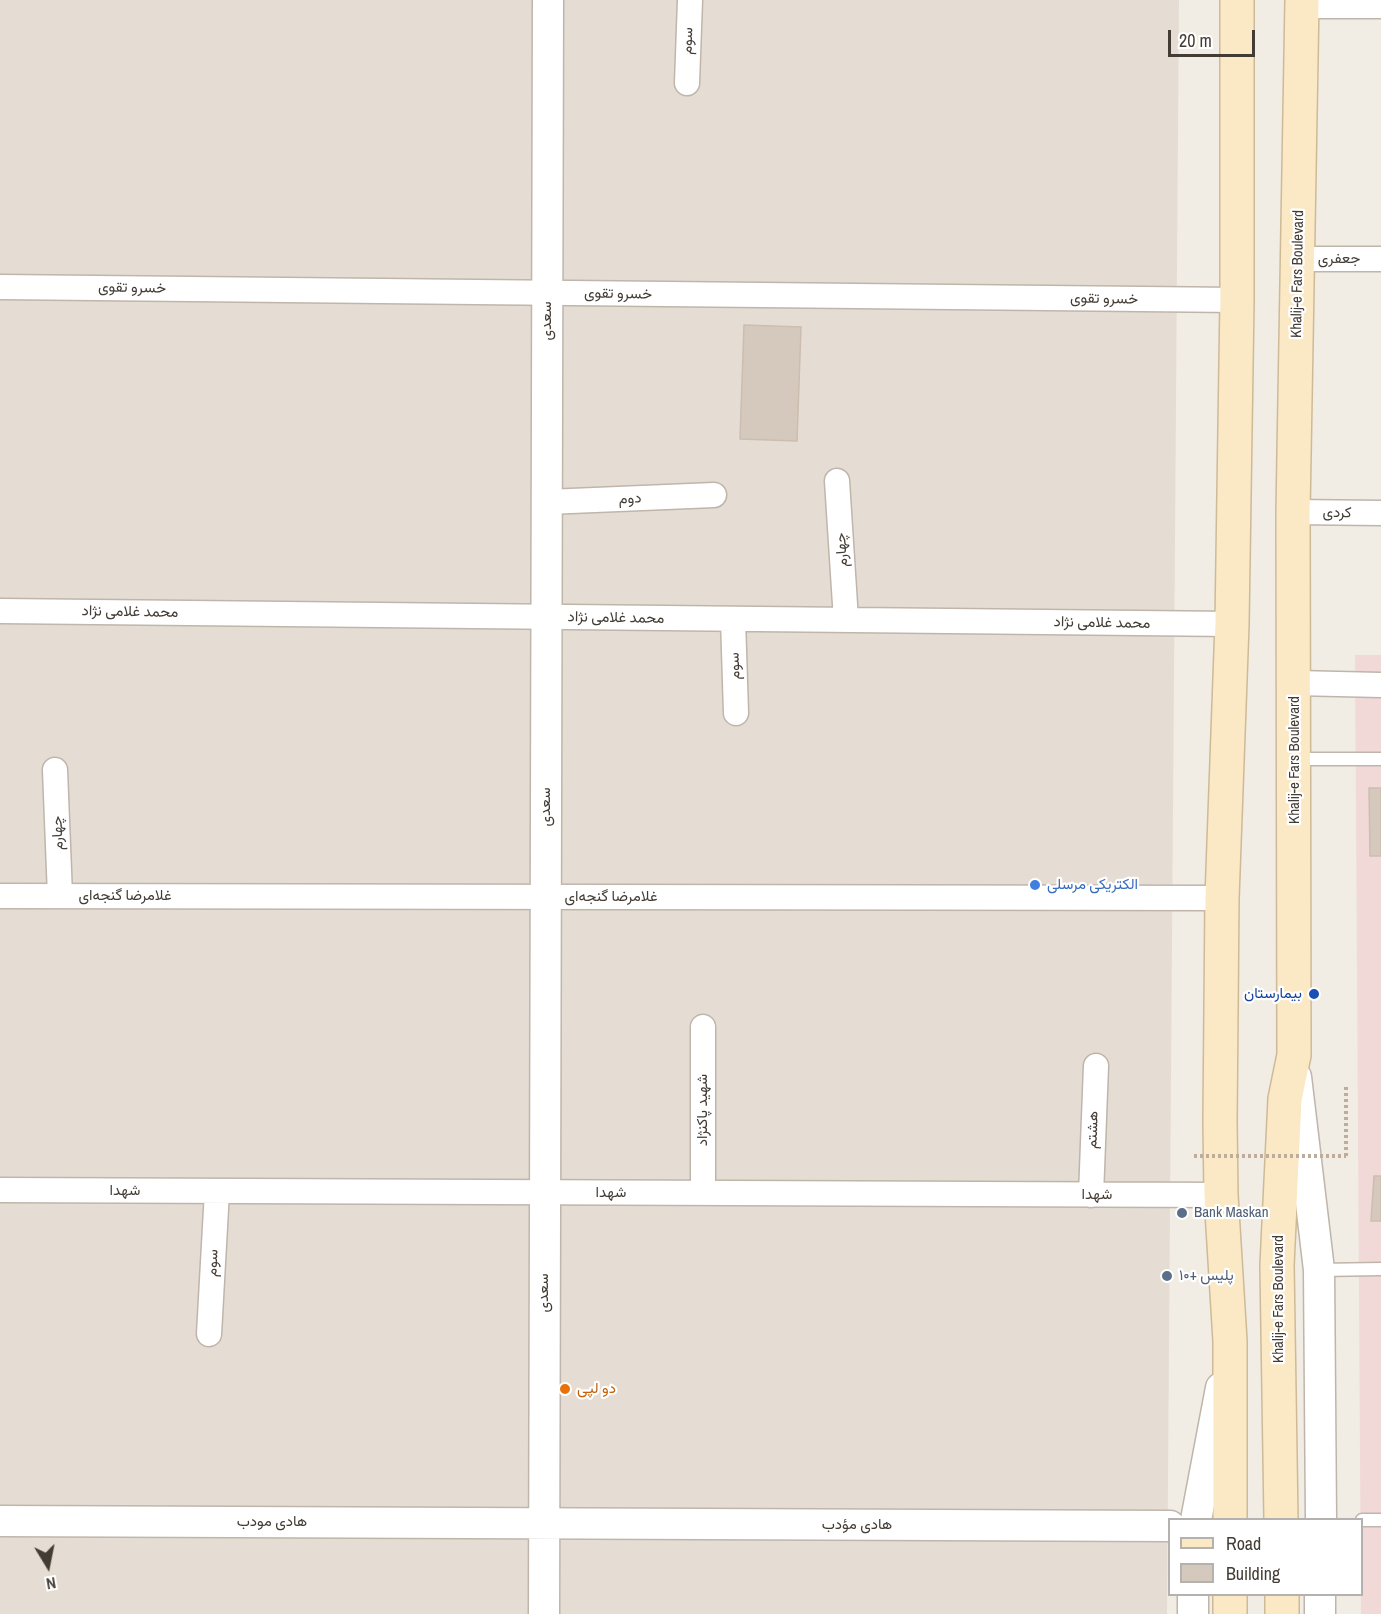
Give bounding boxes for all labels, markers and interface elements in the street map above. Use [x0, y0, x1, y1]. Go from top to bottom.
scale bar [1171, 18, 1258, 56]
street label: سوم [679, 27, 697, 55]
text: 20 m [1179, 28, 1212, 53]
street label: Khalij-e Fars Boulevard [1288, 210, 1308, 338]
street label: جعفری [1318, 250, 1360, 268]
street label: خسرو تقوی [98, 278, 166, 298]
street label: خسرو تقوی [584, 284, 652, 304]
street label: خسرو تقوی [1070, 289, 1138, 309]
street label: سعدی [538, 302, 556, 340]
street label: دوم [618, 489, 642, 509]
street label: کردی [1322, 504, 1352, 522]
street label: چهارم [832, 532, 852, 568]
street label: محمد غلامی نژاد [82, 602, 178, 622]
street label: محمد غلامی نژاد [568, 608, 664, 628]
street label: محمد غلامی نژاد [1054, 613, 1150, 633]
street label: سوم [726, 652, 744, 680]
street label: Khalij-e Fars Boulevard [1286, 696, 1304, 824]
street label: سعدی [537, 788, 555, 826]
street label: چهارم [48, 816, 68, 850]
place label: الکتریکی مرسلی [1047, 876, 1138, 894]
marker: الکتریکی مرسلی [1028, 878, 1042, 892]
street label: غلامرضا گنجه‌ای [78, 887, 172, 905]
street label: غلامرضا گنجه‌ای [564, 888, 658, 906]
place label: بیمارستان [1244, 985, 1302, 1003]
marker: بیمارستان [1307, 987, 1321, 1001]
street label: شهید پاکنژاد [694, 1074, 712, 1146]
street label: هشتم [1083, 1111, 1103, 1149]
street label: شهدا [110, 1182, 140, 1200]
street label: شهدا [596, 1184, 626, 1202]
street label: شهدا [1082, 1186, 1112, 1204]
place label: Bank Maskan [1194, 1204, 1269, 1222]
marker: Bank Maskan [1175, 1206, 1189, 1220]
street label: Khalij-e Fars Boulevard [1270, 1235, 1288, 1363]
street label: سوم [203, 1249, 223, 1277]
place label: پلیس +۱۰ [1179, 1267, 1234, 1285]
marker: پلیس +۱۰ [1160, 1269, 1174, 1283]
street label: سعدی [535, 1274, 553, 1312]
place label: دو لپی [577, 1380, 616, 1398]
marker: دو لپی [558, 1382, 572, 1396]
street label: هادی مودب [237, 1513, 307, 1531]
street label: هادی مؤدب [822, 1516, 892, 1534]
legend [1168, 1518, 1363, 1596]
text: Road [1226, 1531, 1261, 1556]
north arrow [18, 1536, 78, 1596]
text: Building [1226, 1561, 1280, 1586]
text: N [45, 1572, 58, 1595]

